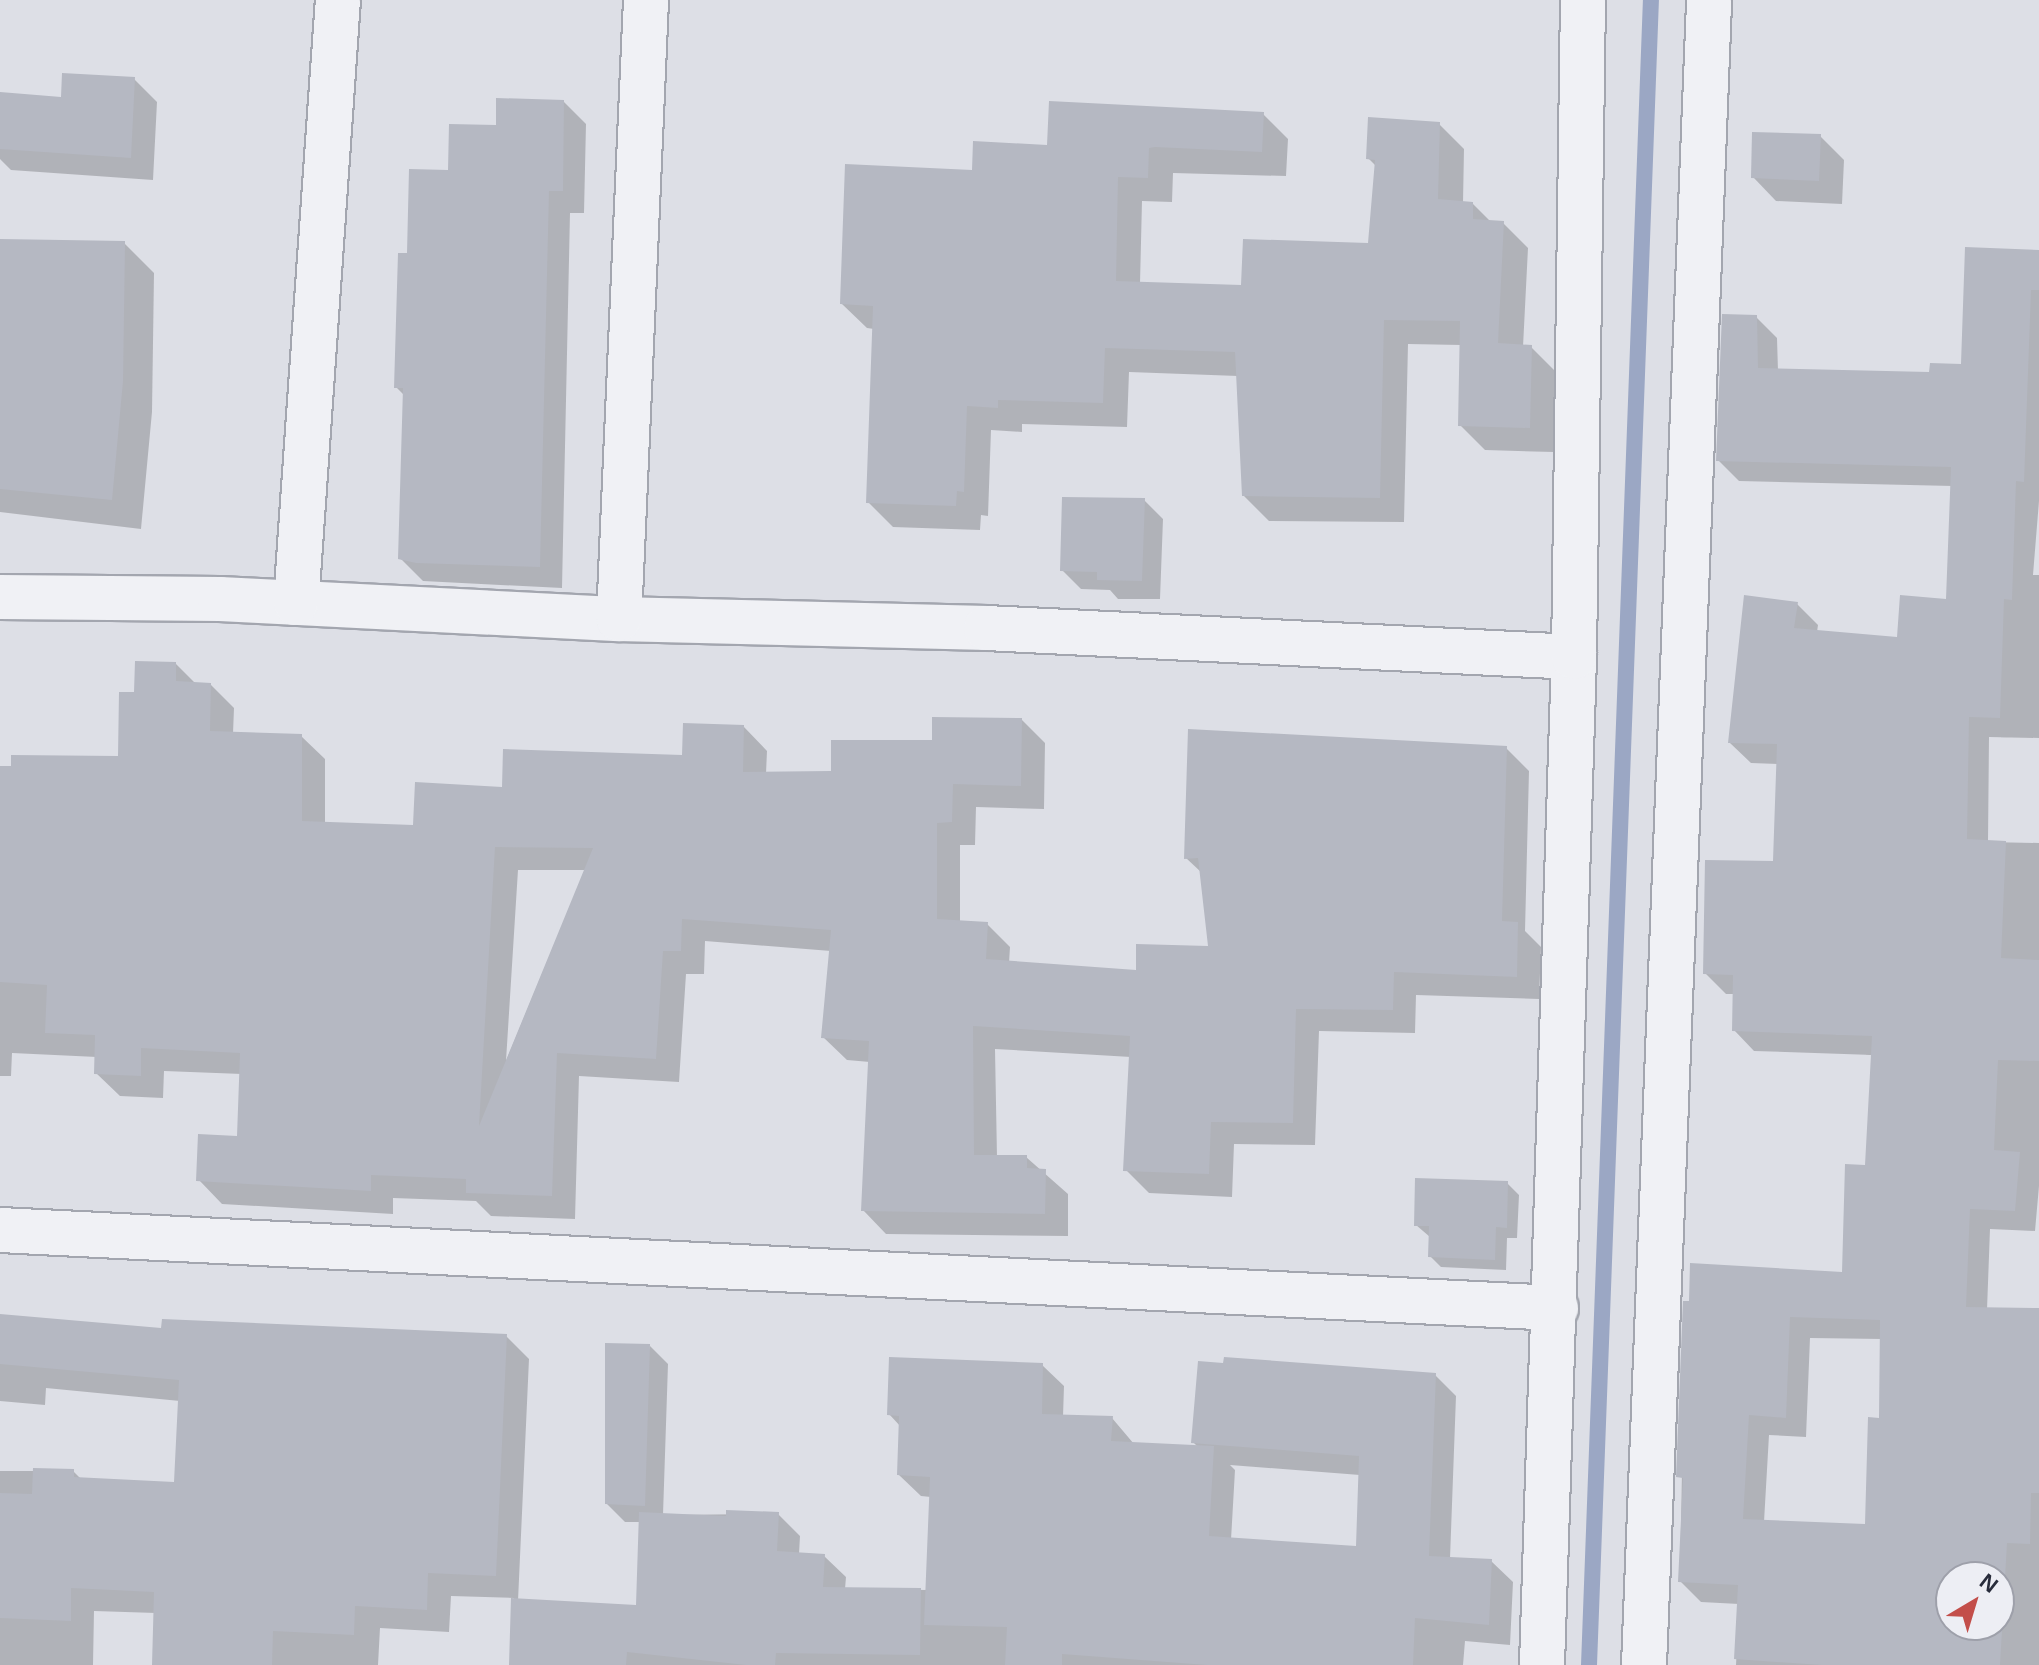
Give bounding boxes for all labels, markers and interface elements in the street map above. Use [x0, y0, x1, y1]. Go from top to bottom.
north arrow [1935, 1561, 2015, 1641]
text: N [1975, 1569, 2003, 1598]

